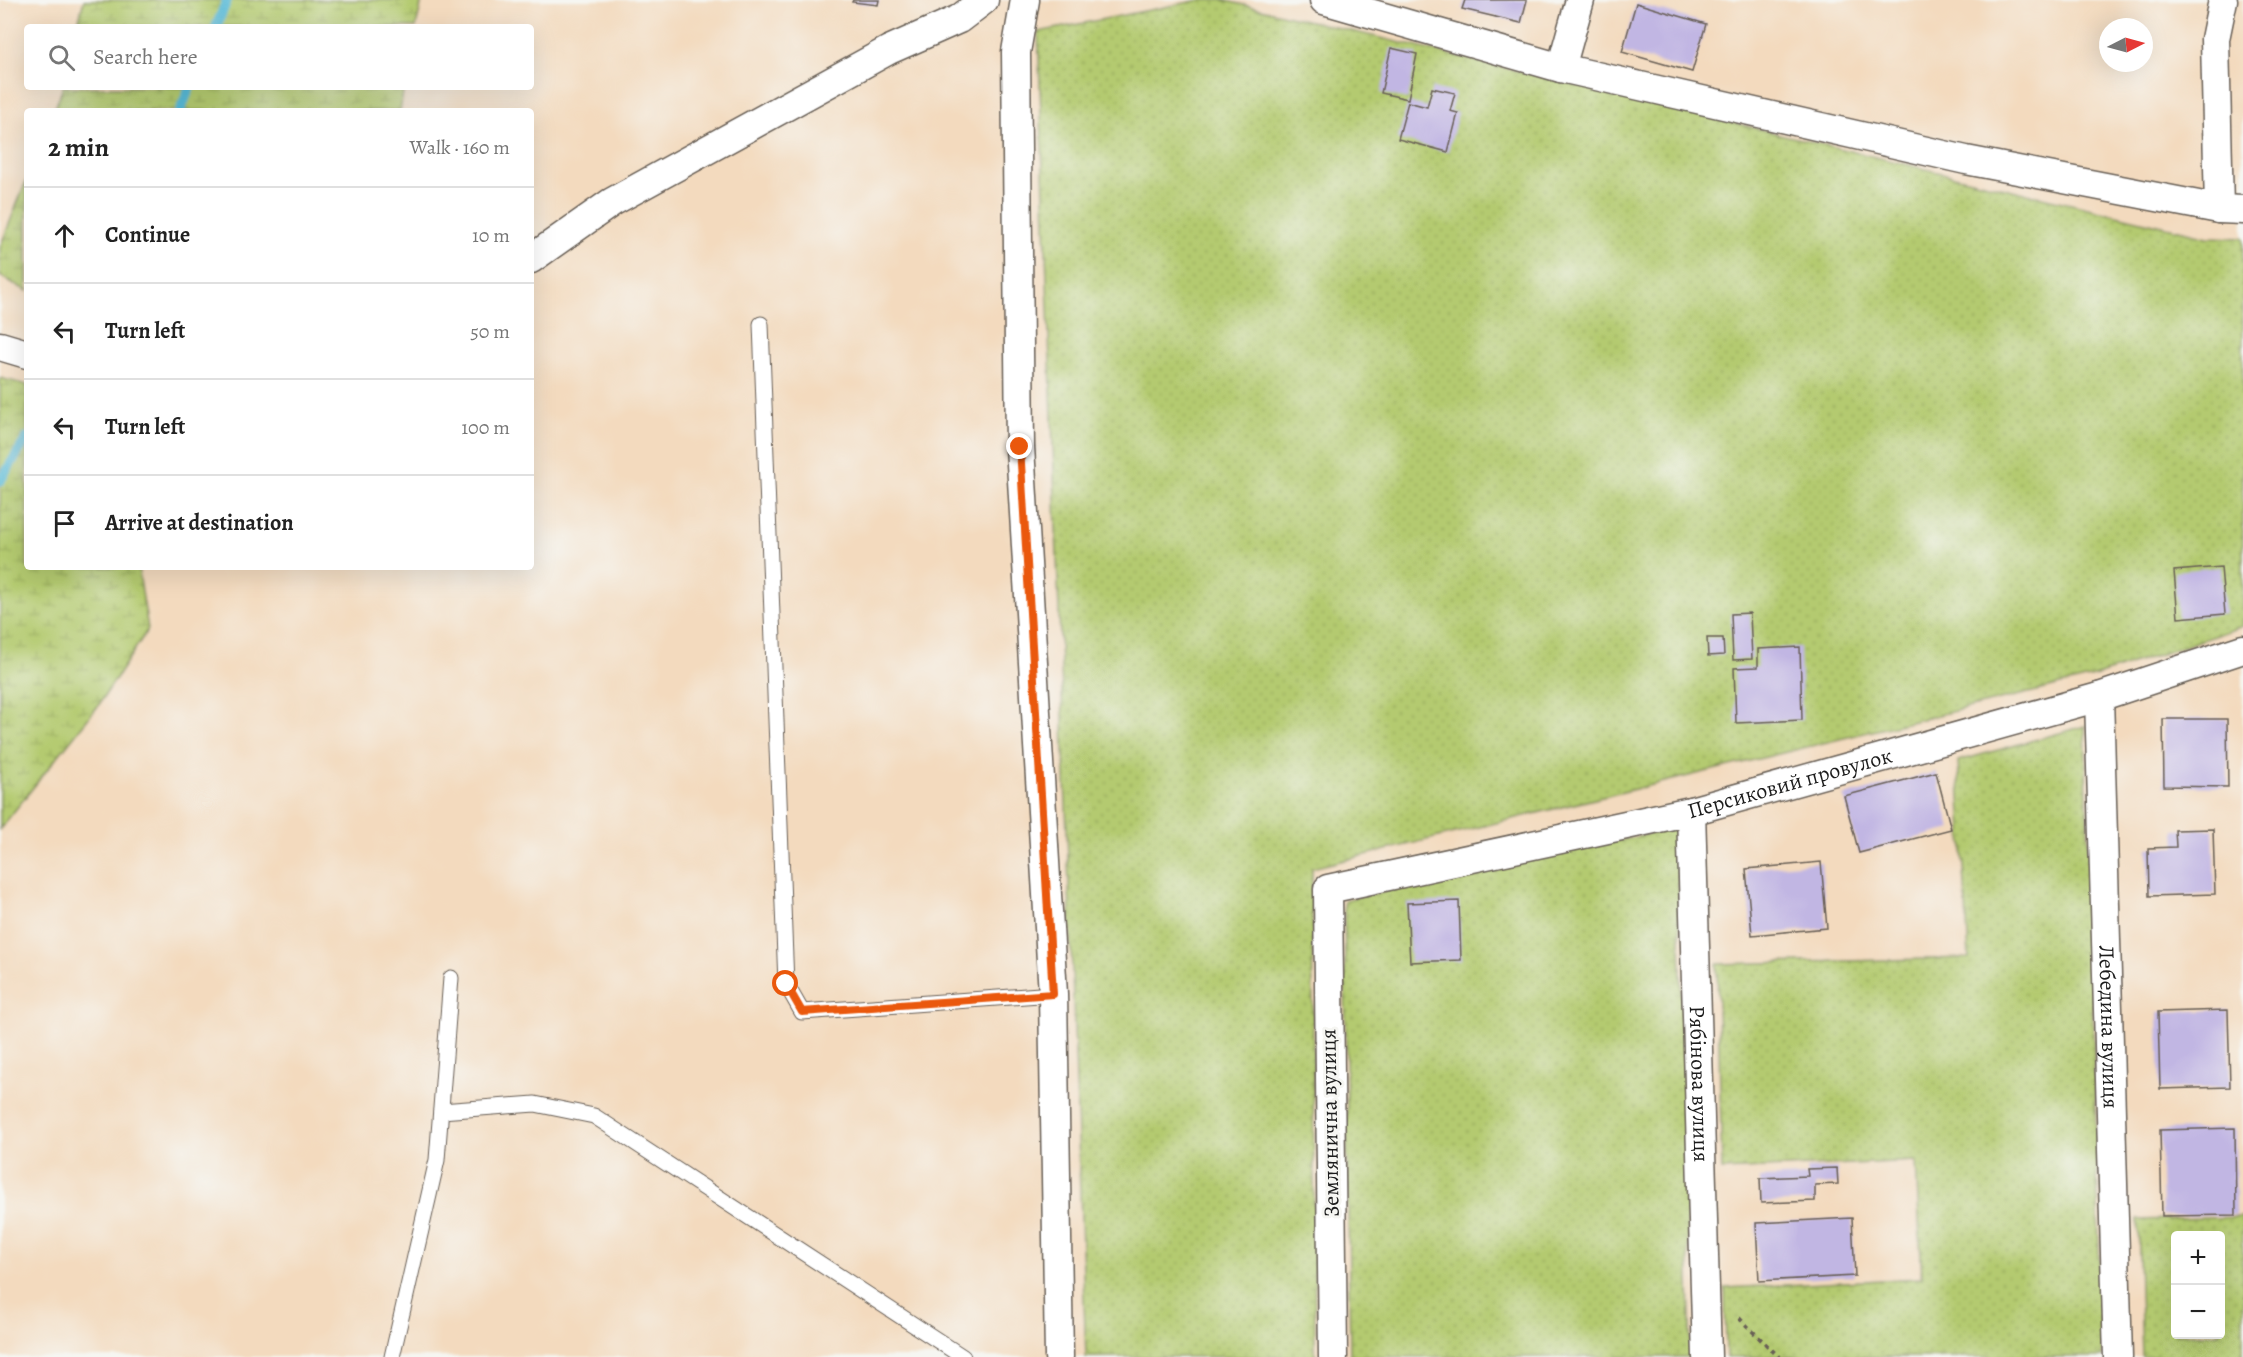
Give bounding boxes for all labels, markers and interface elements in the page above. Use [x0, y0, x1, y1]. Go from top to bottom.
north arrow [2099, 18, 2153, 72]
search box [24, 24, 534, 90]
icon: search [45, 41, 78, 74]
text: Search here [93, 42, 198, 72]
text: 2 min [48, 130, 109, 165]
text: Walk · 160 m [410, 134, 510, 161]
icon: ahead [48, 219, 81, 252]
text: Continue [105, 220, 190, 250]
text: 10 m [472, 222, 510, 249]
icon: left [48, 315, 81, 348]
text: Turn left [105, 316, 185, 346]
text: 50 m [470, 318, 510, 345]
icon: left [48, 411, 81, 444]
text: Turn left [105, 412, 185, 442]
text: 100 m [461, 414, 510, 441]
route end [1006, 433, 1032, 459]
icon: arrive [48, 507, 81, 540]
text: Arrive at destination [105, 508, 294, 538]
street label: Персиковий провулок [1684, 741, 1896, 826]
street label: Лебедина вулиця [2091, 945, 2126, 1109]
route start [772, 970, 798, 996]
street label: Рябінова вулиця [1682, 1005, 1716, 1163]
street label: Землянична вулиця [1313, 1029, 1347, 1217]
map controls [2171, 1231, 2225, 1339]
button: + [2171, 1231, 2225, 1285]
button: − [2171, 1285, 2225, 1339]

